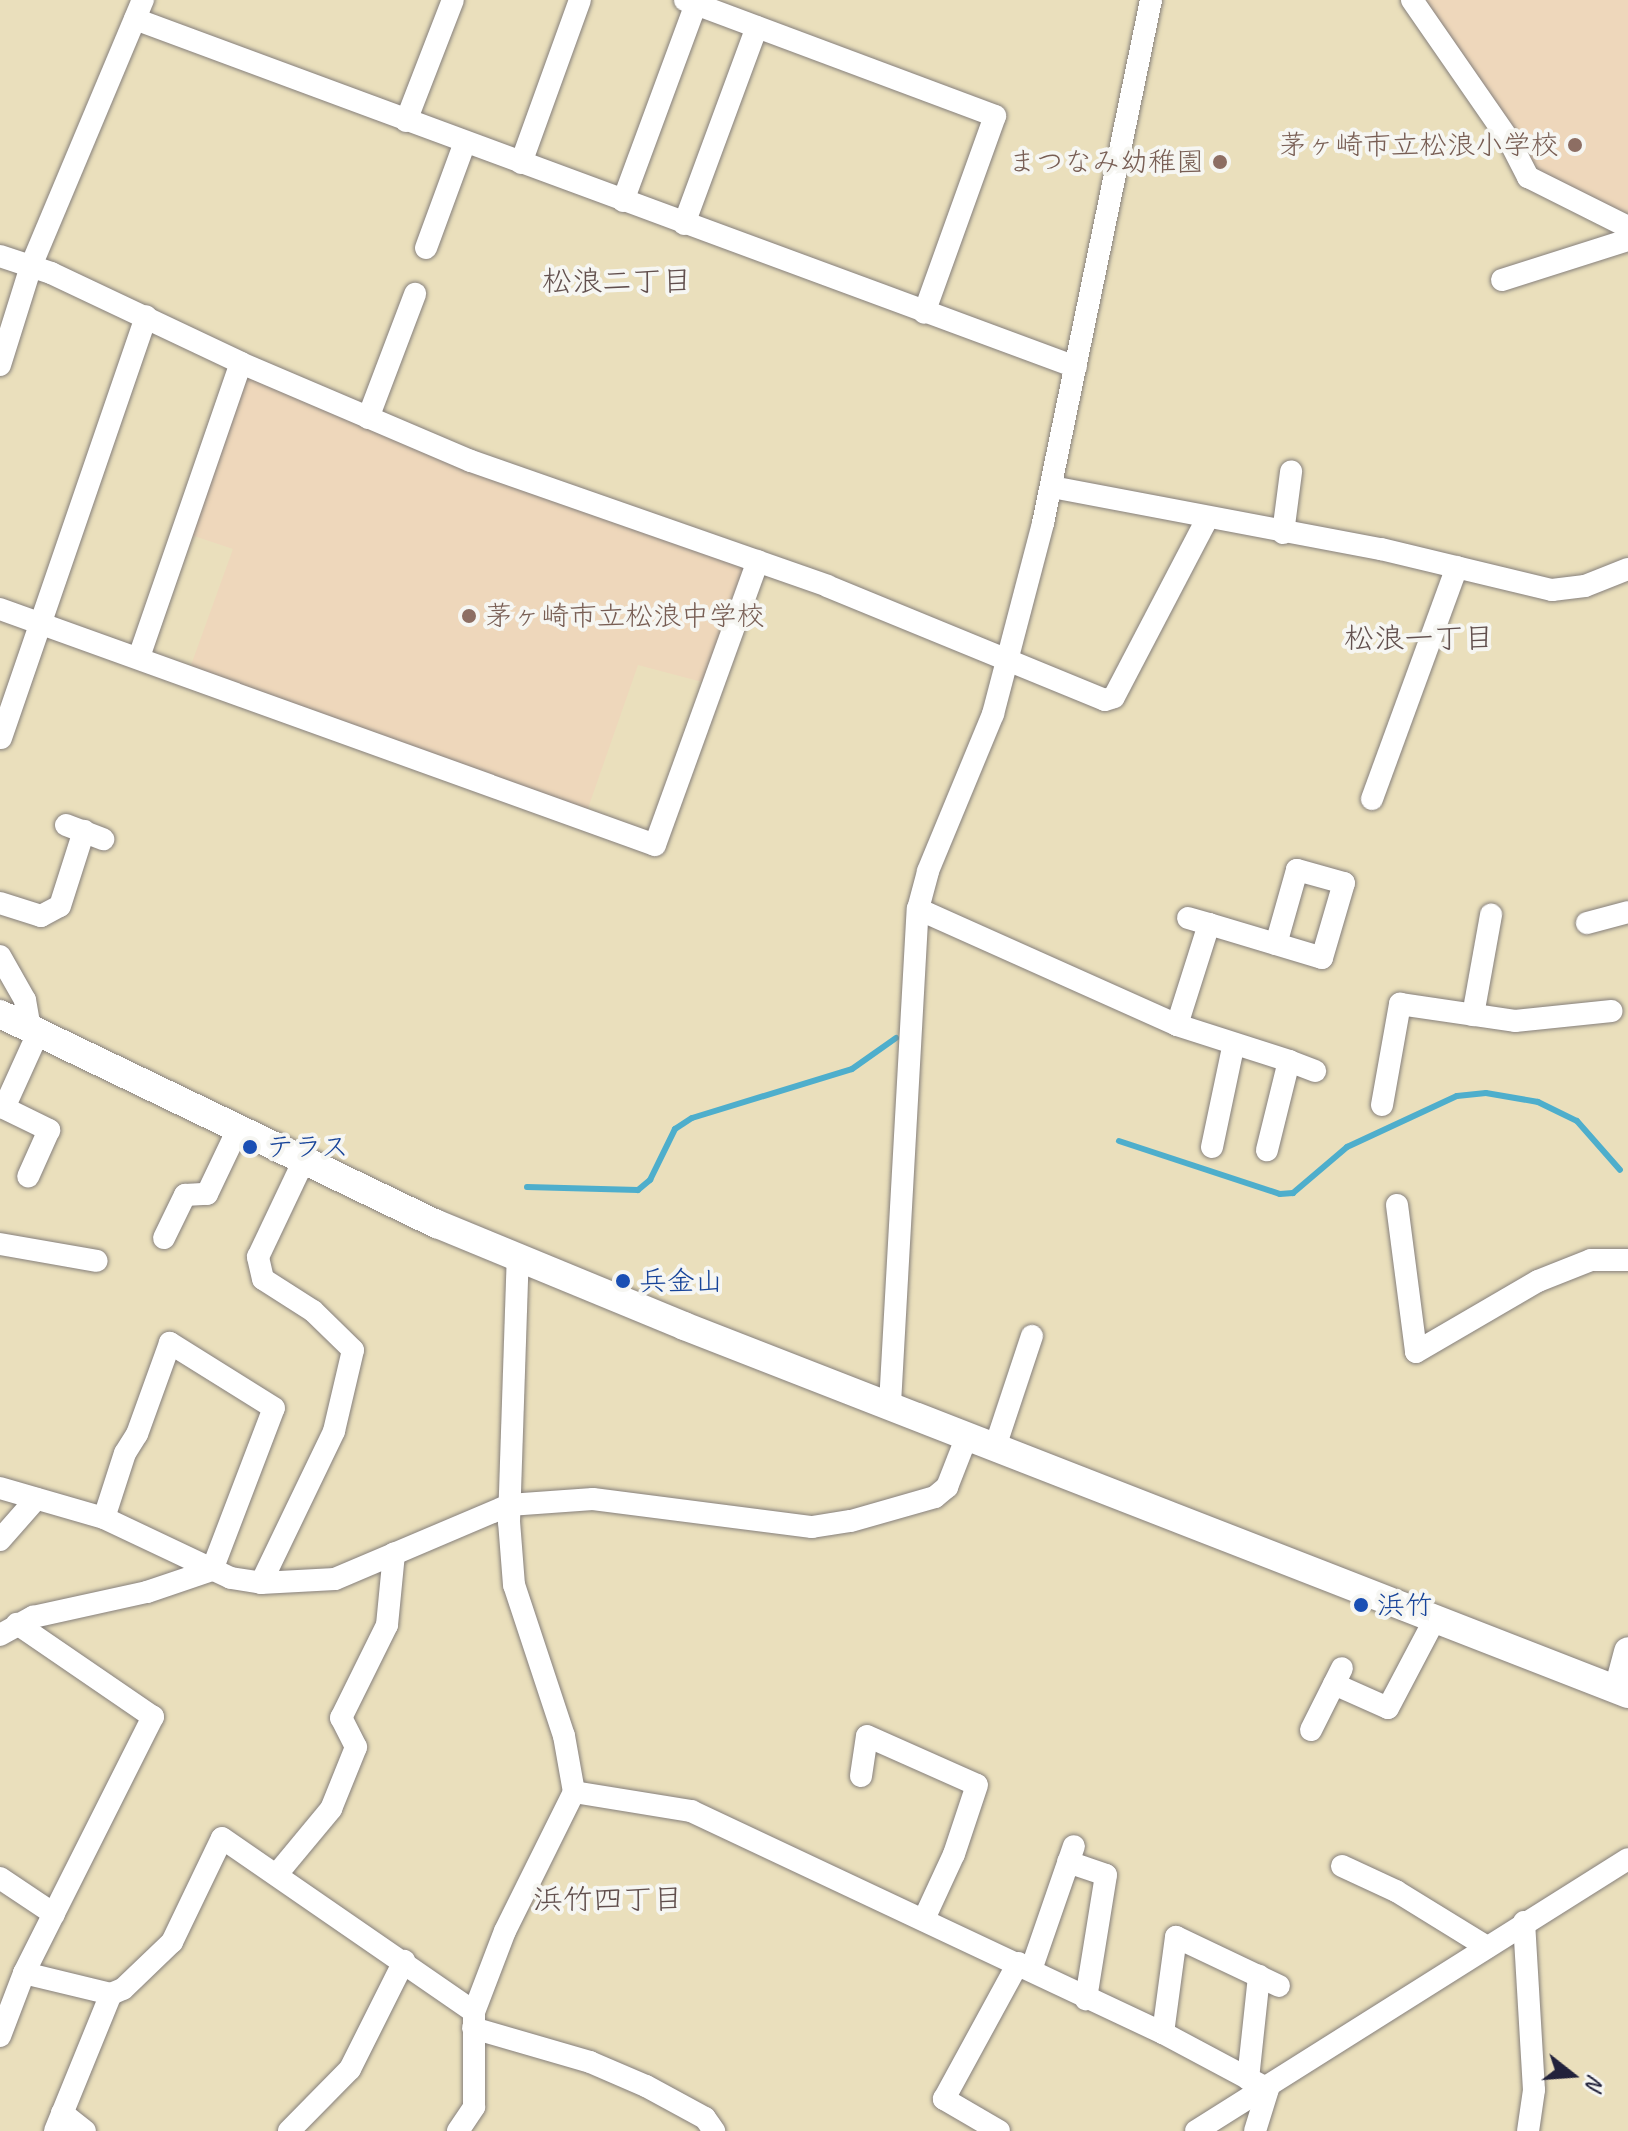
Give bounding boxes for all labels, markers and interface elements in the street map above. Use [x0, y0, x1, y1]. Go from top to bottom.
place label: 茅ヶ崎市立松浪小学校 [1279, 128, 1559, 162]
marker: 茅ヶ崎市立松浪小学校 [1566, 136, 1584, 154]
place label: まつなみ幼稚園 [1008, 145, 1204, 179]
marker: まつなみ幼稚園 [1211, 153, 1229, 171]
district label: 松浪二丁目 [542, 263, 692, 299]
place label: 茅ヶ崎市立松浪中学校 [485, 599, 765, 633]
marker: 茅ヶ崎市立松浪中学校 [460, 607, 478, 625]
district label: 松浪一丁目 [1344, 620, 1494, 656]
place label: テラス [266, 1130, 350, 1164]
marker: テラス [241, 1138, 259, 1156]
place label: 兵金山 [639, 1264, 723, 1298]
marker: 兵金山 [614, 1272, 632, 1290]
place label: 浜竹 [1377, 1588, 1433, 1622]
marker: 浜竹 [1352, 1596, 1370, 1614]
district label: 浜竹四丁目 [533, 1881, 683, 1917]
north arrow [1532, 2035, 1612, 2115]
text: N [1580, 2071, 1610, 2093]

